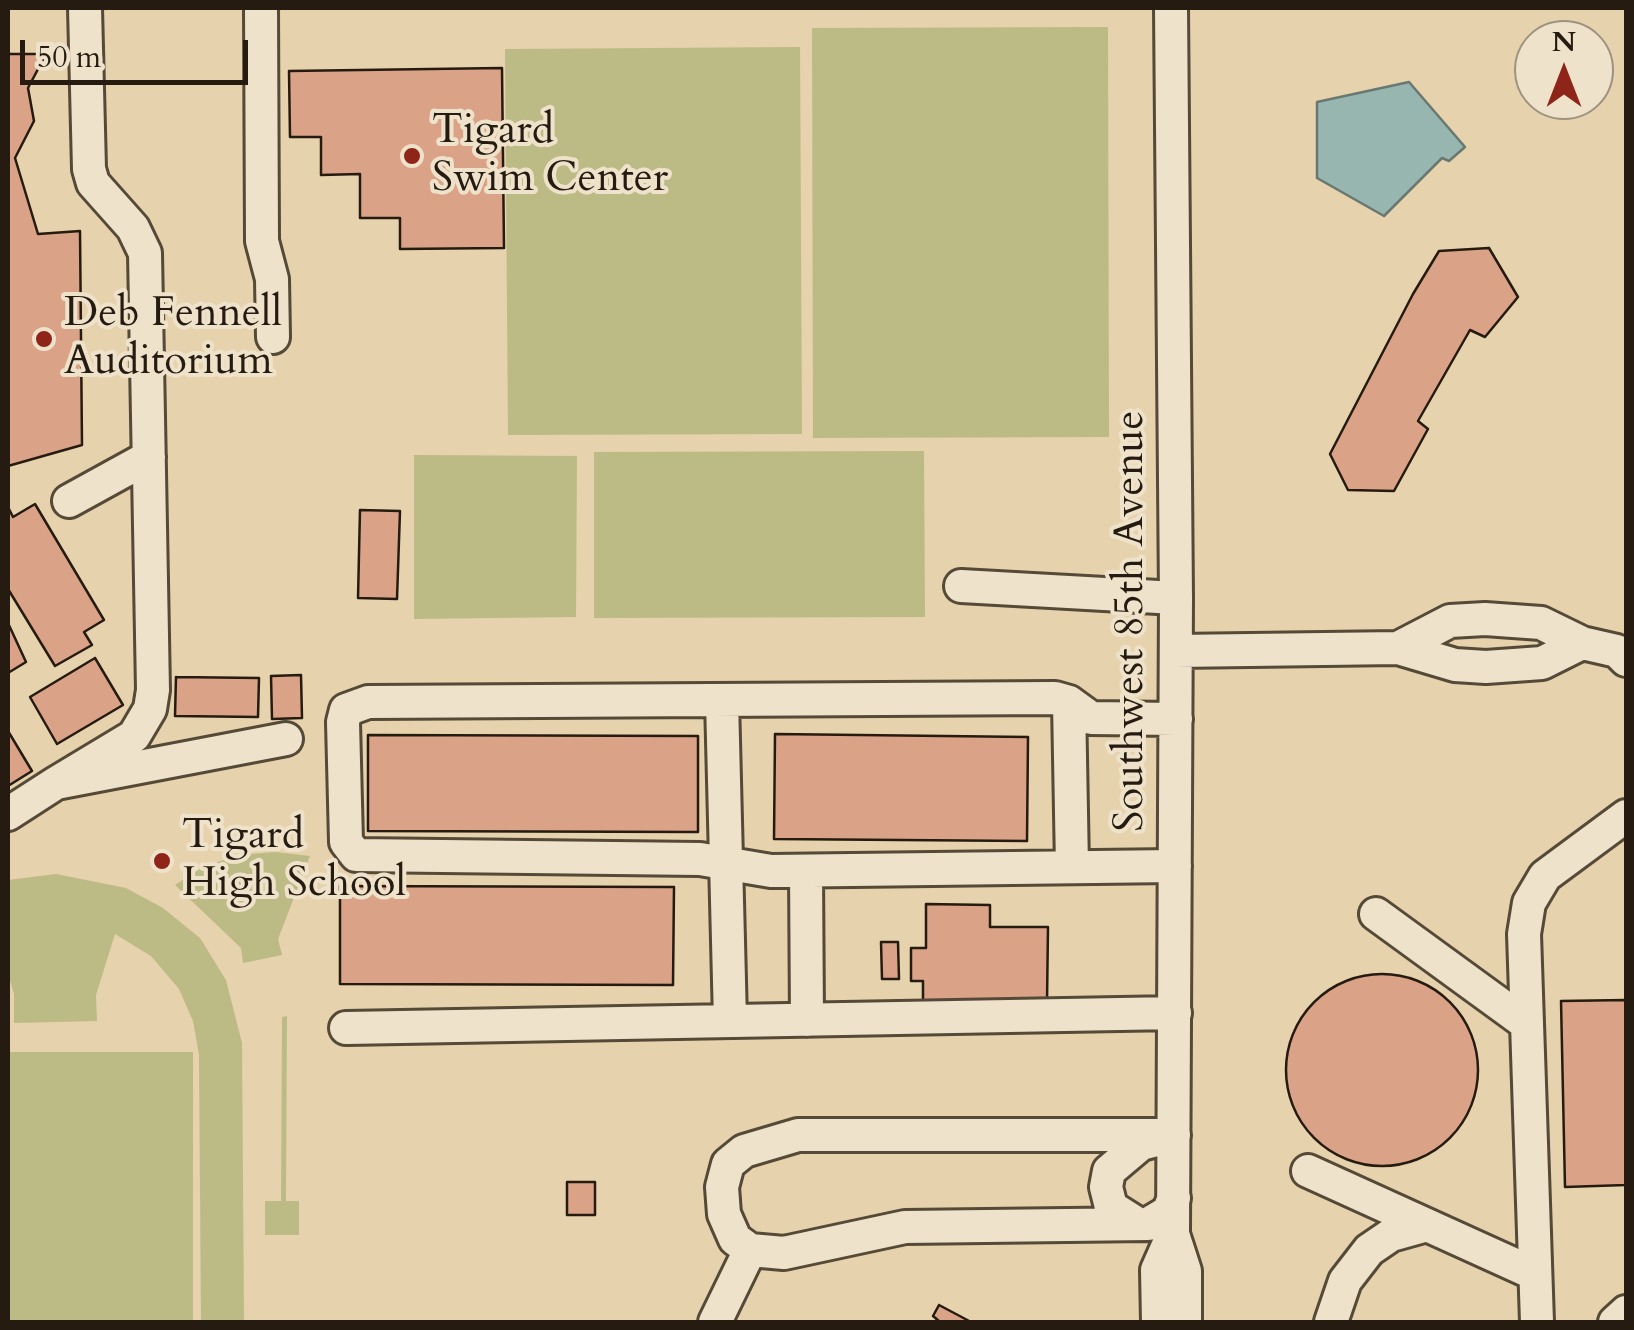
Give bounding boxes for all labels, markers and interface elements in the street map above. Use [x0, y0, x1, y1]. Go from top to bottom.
scale bar [25, 20, 252, 82]
north arrow [1514, 20, 1614, 120]
text: N [1552, 23, 1576, 61]
text: 50 m [37, 37, 101, 78]
place label: Tigard Swim Center [432, 107, 668, 205]
marker: Tigard Swim Center [401, 145, 423, 167]
place label: Deb Fennell Auditorium [64, 290, 282, 388]
marker: Deb Fennell Auditorium [33, 328, 55, 350]
street label: Southwest 85th Avenue [1107, 410, 1157, 832]
place label: Tigard High School [182, 812, 406, 910]
marker: Tigard High School [151, 850, 173, 872]

